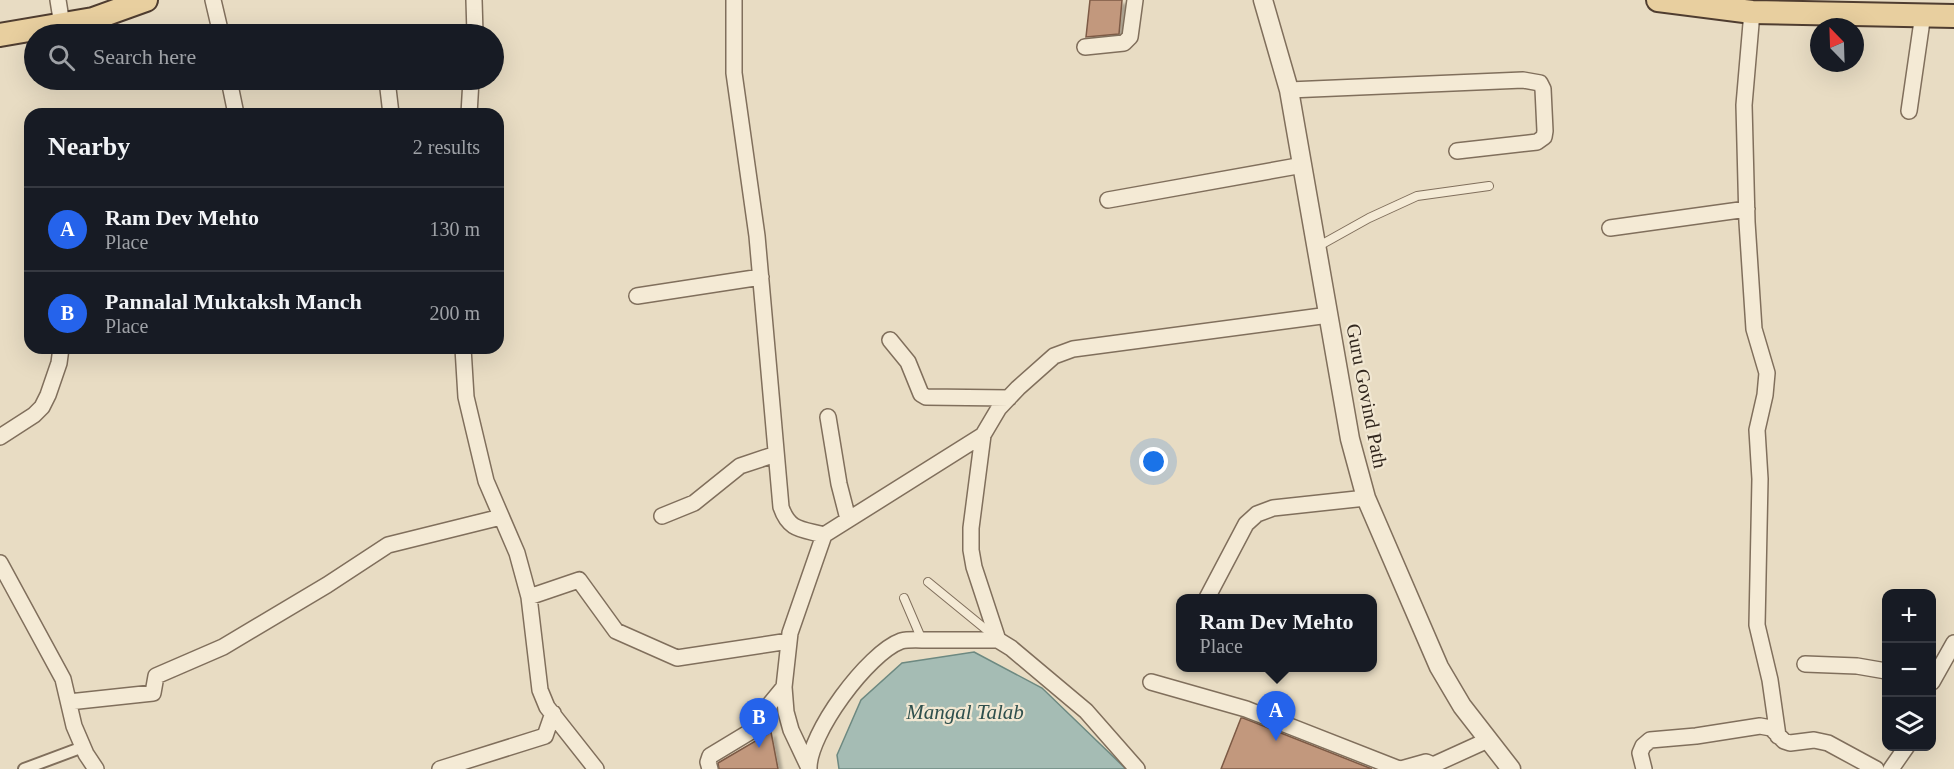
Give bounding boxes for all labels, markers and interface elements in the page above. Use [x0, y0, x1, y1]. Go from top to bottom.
north arrow [1810, 18, 1864, 72]
search box [24, 24, 504, 90]
icon: search [45, 41, 78, 74]
text: Search here [93, 44, 196, 69]
text: Nearby [48, 132, 130, 161]
text: 2 results [413, 136, 480, 158]
text: Ram Dev Mehto [105, 205, 259, 230]
text: A [60, 218, 75, 240]
text: 130 m [429, 218, 480, 240]
text: Place [105, 231, 148, 253]
text: Pannalal Muktaksh Manch [105, 289, 362, 314]
text: B [61, 302, 74, 324]
text: 200 m [429, 302, 480, 324]
text: Place [105, 315, 148, 337]
street label: Guru Govind Path [1342, 322, 1392, 470]
your location [1139, 447, 1168, 476]
map controls [1882, 589, 1936, 751]
button: + [1882, 589, 1936, 643]
popup [1176, 594, 1377, 672]
text: Ram Dev Mehto [1200, 609, 1353, 634]
text: Place [1200, 635, 1243, 657]
button: − [1882, 643, 1936, 697]
pin: A [1256, 692, 1296, 741]
button: layers [1882, 697, 1936, 751]
pin: B [740, 698, 778, 748]
water label: Mangal Talab [905, 700, 1024, 724]

